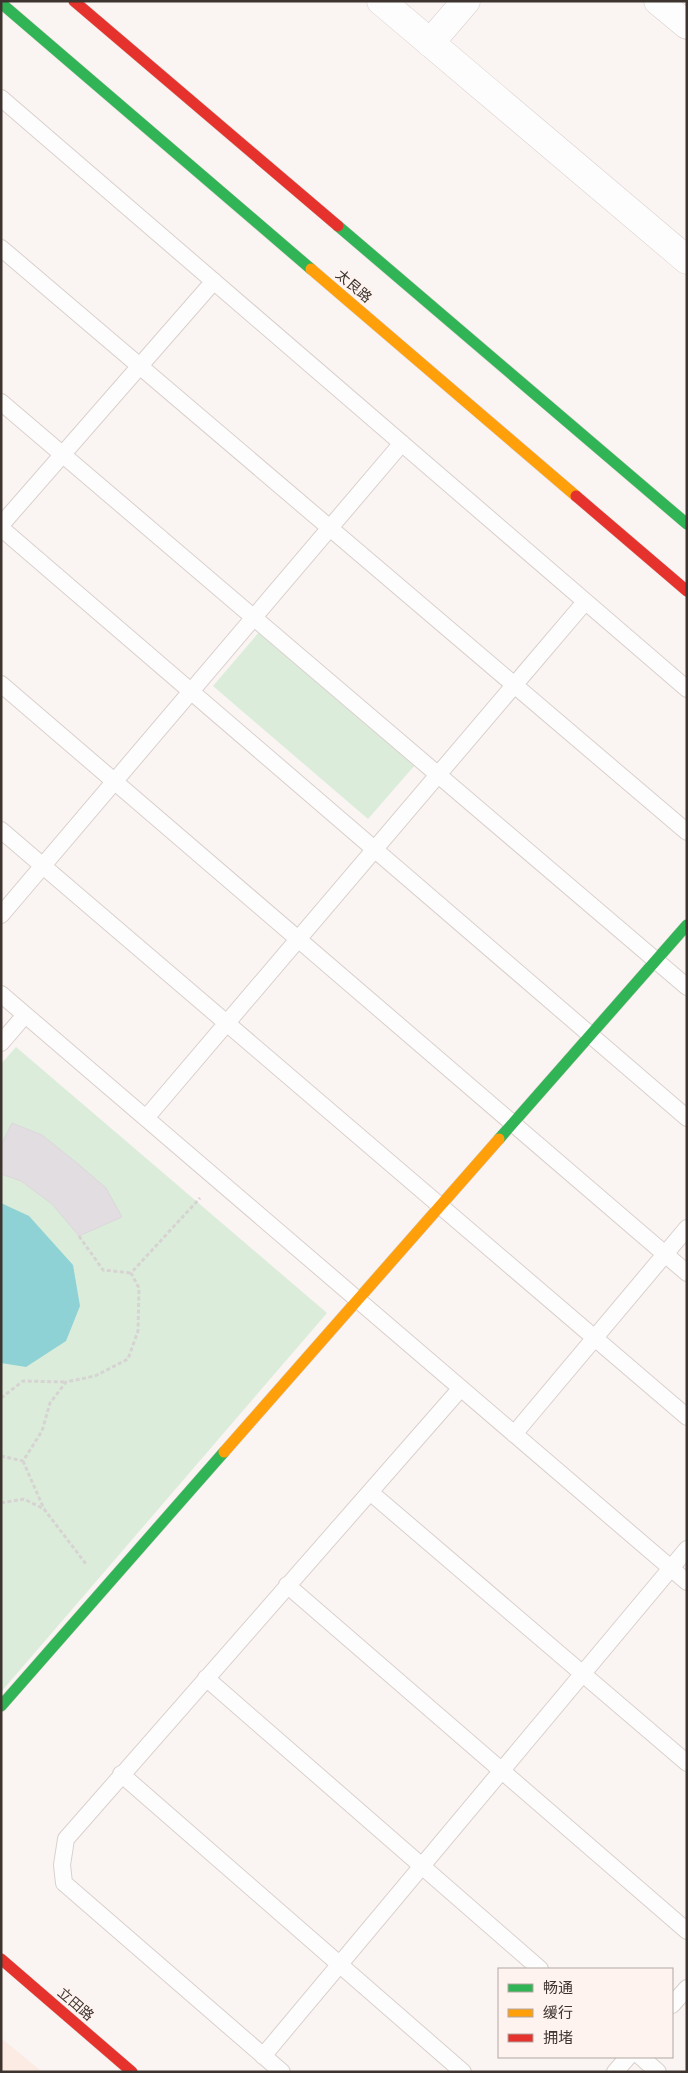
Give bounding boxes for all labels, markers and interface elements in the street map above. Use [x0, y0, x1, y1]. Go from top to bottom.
street label: 太艮路 [332, 266, 375, 307]
legend [498, 1968, 673, 2058]
text: 畅通 [543, 1979, 573, 1997]
street label: 立田路 [54, 1984, 97, 2025]
text: 缓行 [543, 2004, 573, 2022]
text: 拥堵 [543, 2029, 573, 2047]

